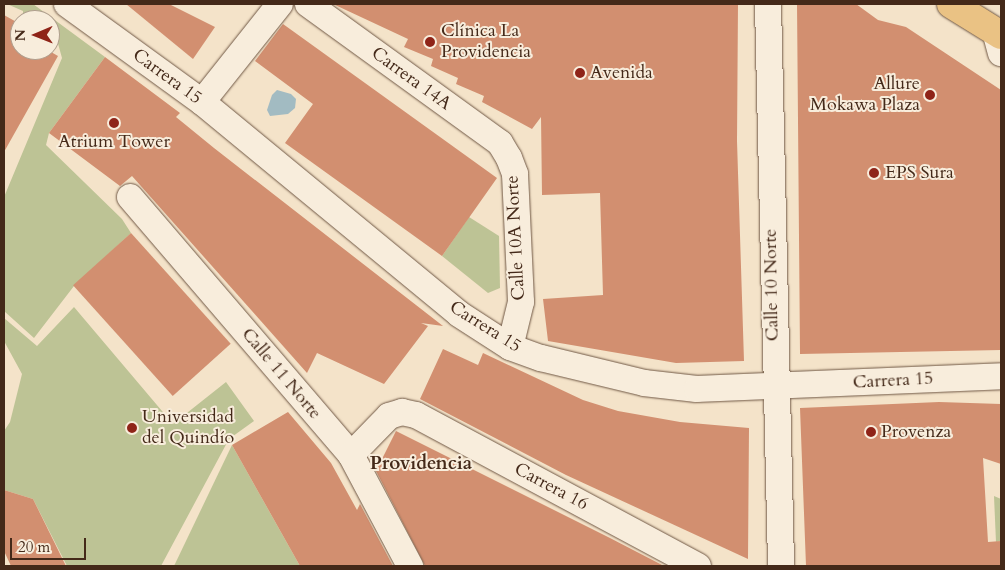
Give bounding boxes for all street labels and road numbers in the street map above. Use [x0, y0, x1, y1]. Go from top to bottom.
street label: Carrera 14A [367, 43, 455, 115]
street label: Carrera 15 [128, 45, 206, 109]
street label: Calle 10A Norte [502, 175, 530, 301]
street label: Calle 10 Norte [760, 229, 784, 341]
street label: Carrera 15 [445, 297, 525, 357]
street label: Calle 11 Norte [237, 324, 325, 424]
street label: Carrera 15 [852, 368, 934, 394]
street label: Carrera 16 [510, 459, 592, 515]

